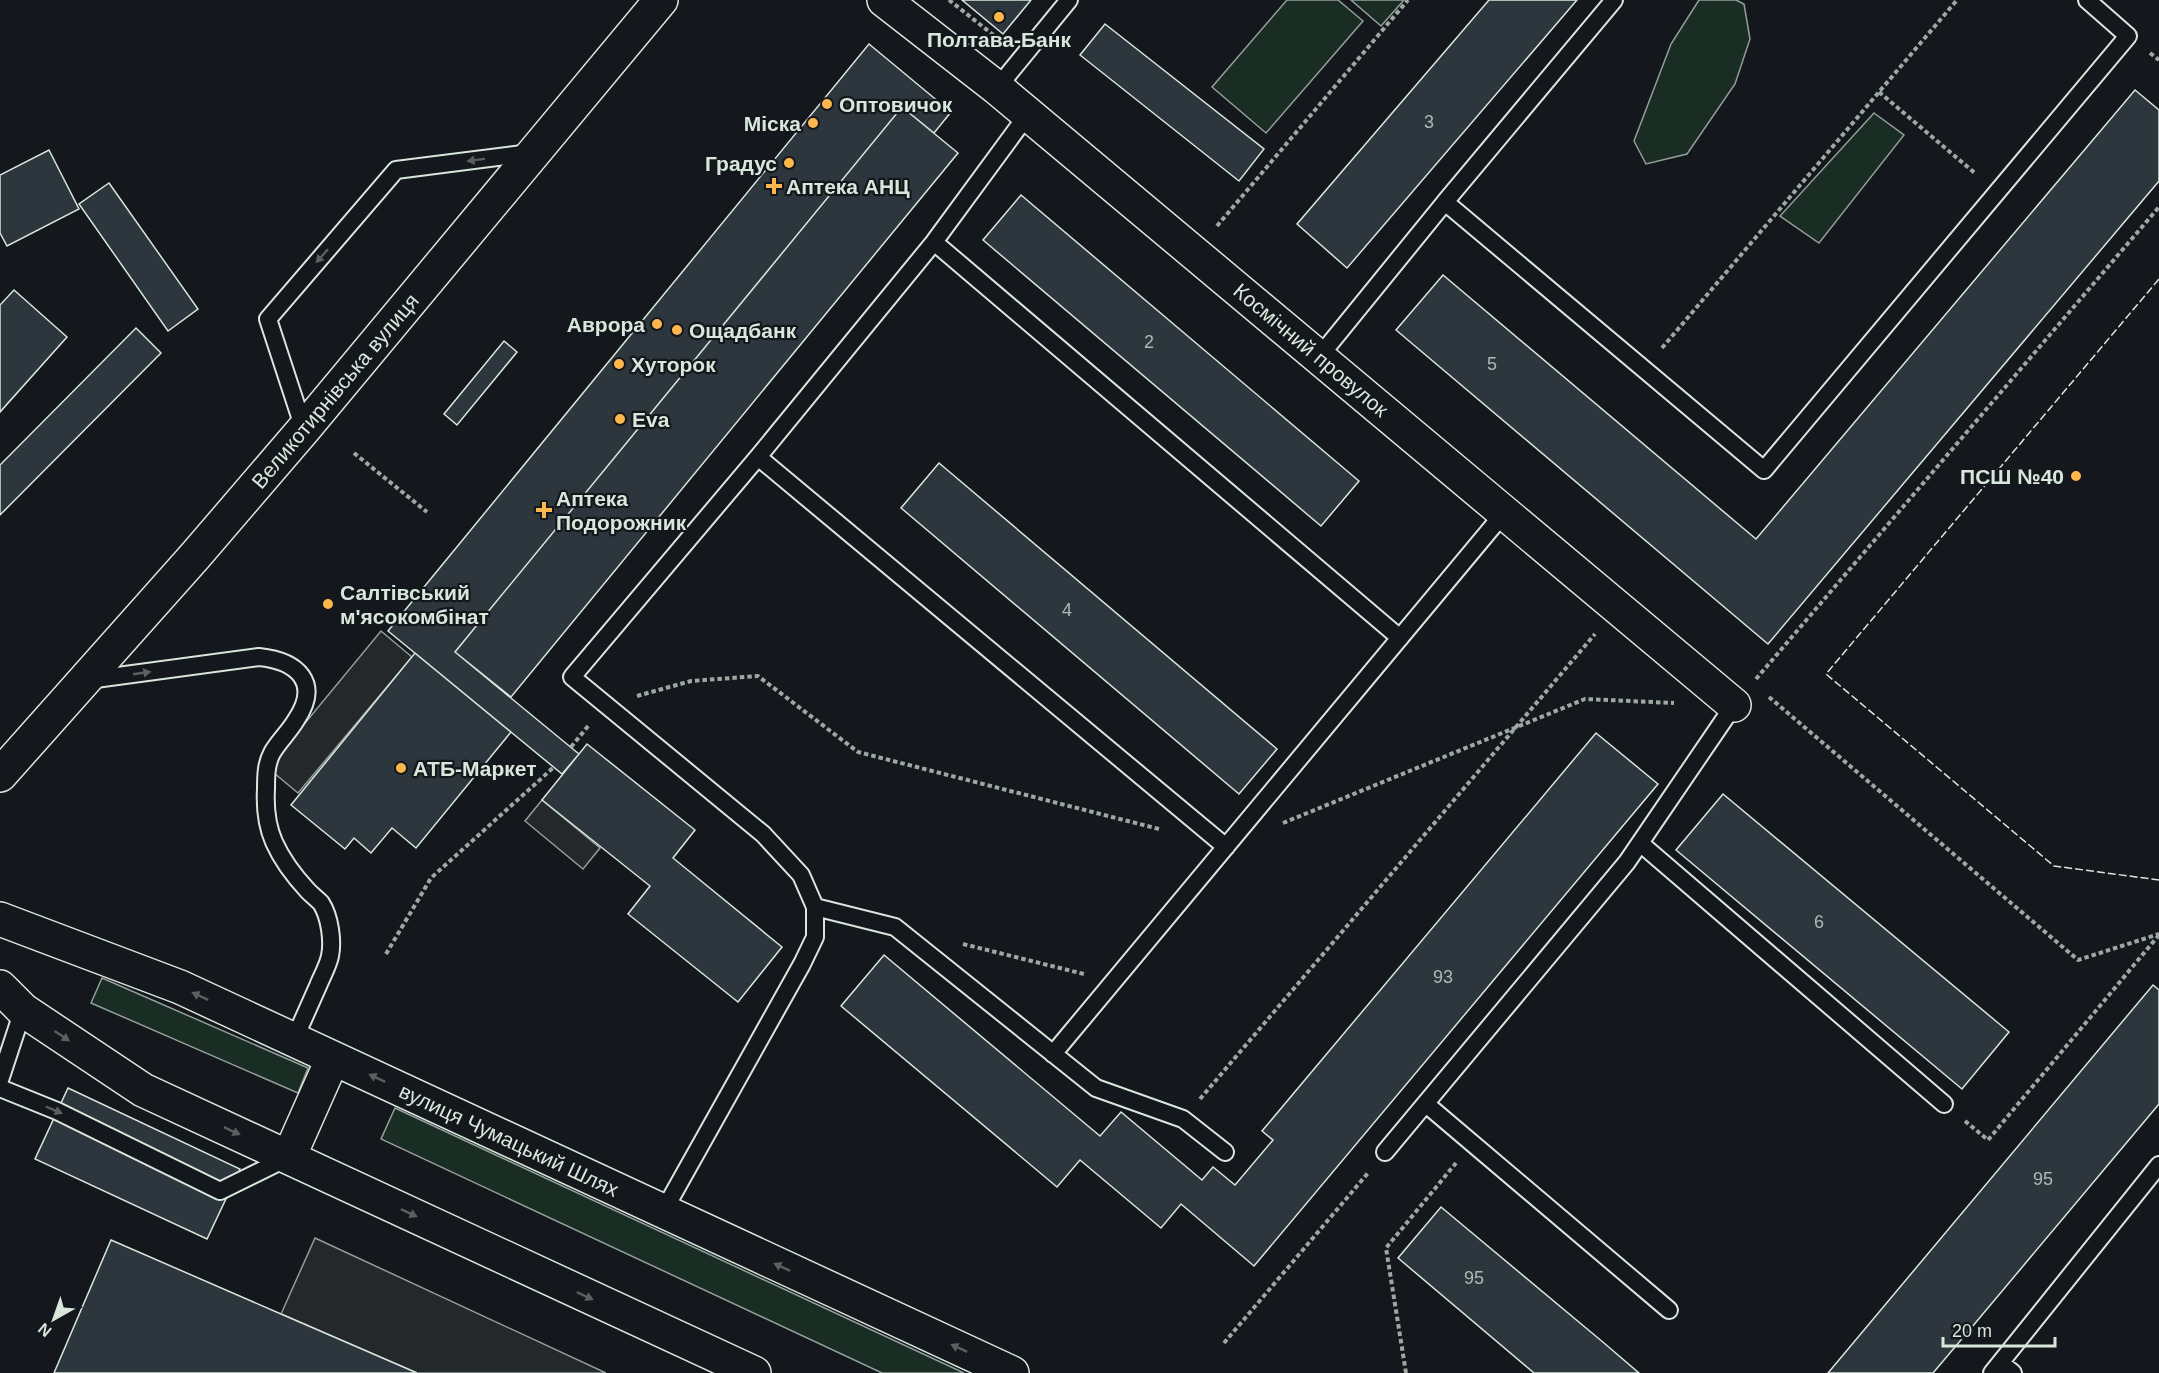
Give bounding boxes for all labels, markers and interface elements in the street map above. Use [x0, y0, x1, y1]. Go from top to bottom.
marker: Полтава-Банк [992, 10, 1006, 24]
place label: Полтава-Банк [927, 28, 1071, 51]
place label: Оптовичок [839, 93, 953, 116]
marker: Оптовичок [820, 97, 834, 111]
place label: Міска [744, 112, 801, 135]
house number: 3 [1424, 112, 1434, 132]
marker: Міска [806, 116, 820, 130]
place label: Градус [705, 152, 777, 175]
one-way arrow [467, 155, 486, 164]
marker: Градус [782, 156, 796, 170]
place label: Аптека АНЦ [786, 175, 910, 198]
marker: Аптека АНЦ [767, 179, 781, 193]
one-way arrow [316, 248, 329, 263]
street label: Космічний провулок [1229, 279, 1393, 422]
street label: Великотирнівська вулиця [247, 289, 423, 493]
place label: Аврора [567, 313, 645, 336]
marker: Аврора [650, 317, 664, 331]
place label: Ощадбанк [689, 319, 797, 342]
marker: Ощадбанк [670, 323, 684, 337]
house number: 2 [1144, 332, 1154, 352]
place label: Хуторок [631, 353, 716, 376]
house number: 5 [1487, 354, 1497, 374]
marker: Хуторок [612, 357, 626, 371]
place label: Eva [632, 408, 670, 431]
marker: Eva [613, 412, 627, 426]
place label: ПСШ №40 [1960, 465, 2064, 488]
marker: ПСШ №40 [2069, 469, 2083, 483]
place label: Аптека Подорожник [556, 487, 687, 534]
marker: Аптека Подорожник [537, 503, 551, 517]
place label: Салтівський м'ясокомбінат [340, 581, 489, 628]
marker: Салтівський м'ясокомбінат [321, 597, 335, 611]
house number: 4 [1062, 600, 1072, 620]
one-way arrow [133, 668, 152, 677]
place label: АТБ-Маркет [413, 757, 537, 780]
marker: АТБ-Маркет [394, 761, 408, 775]
house number: 6 [1814, 912, 1824, 932]
house number: 93 [1433, 967, 1453, 987]
one-way arrow [191, 992, 208, 1001]
one-way arrow [54, 1031, 70, 1042]
one-way arrow [368, 1074, 385, 1083]
street label: вулиця Чумацький Шлях [396, 1079, 623, 1201]
one-way arrow [46, 1105, 64, 1115]
one-way arrow [223, 1126, 241, 1136]
house number: 95 [2033, 1169, 2053, 1189]
one-way arrow [400, 1209, 417, 1218]
one-way arrow [774, 1262, 791, 1271]
house number: 95 [1464, 1268, 1484, 1288]
north arrow [24, 1289, 84, 1349]
one-way arrow [577, 1291, 595, 1301]
scale bar [1943, 1310, 2056, 1348]
text: N [35, 1320, 55, 1340]
text: 20 m [1952, 1321, 1992, 1341]
one-way arrow [951, 1344, 968, 1353]

